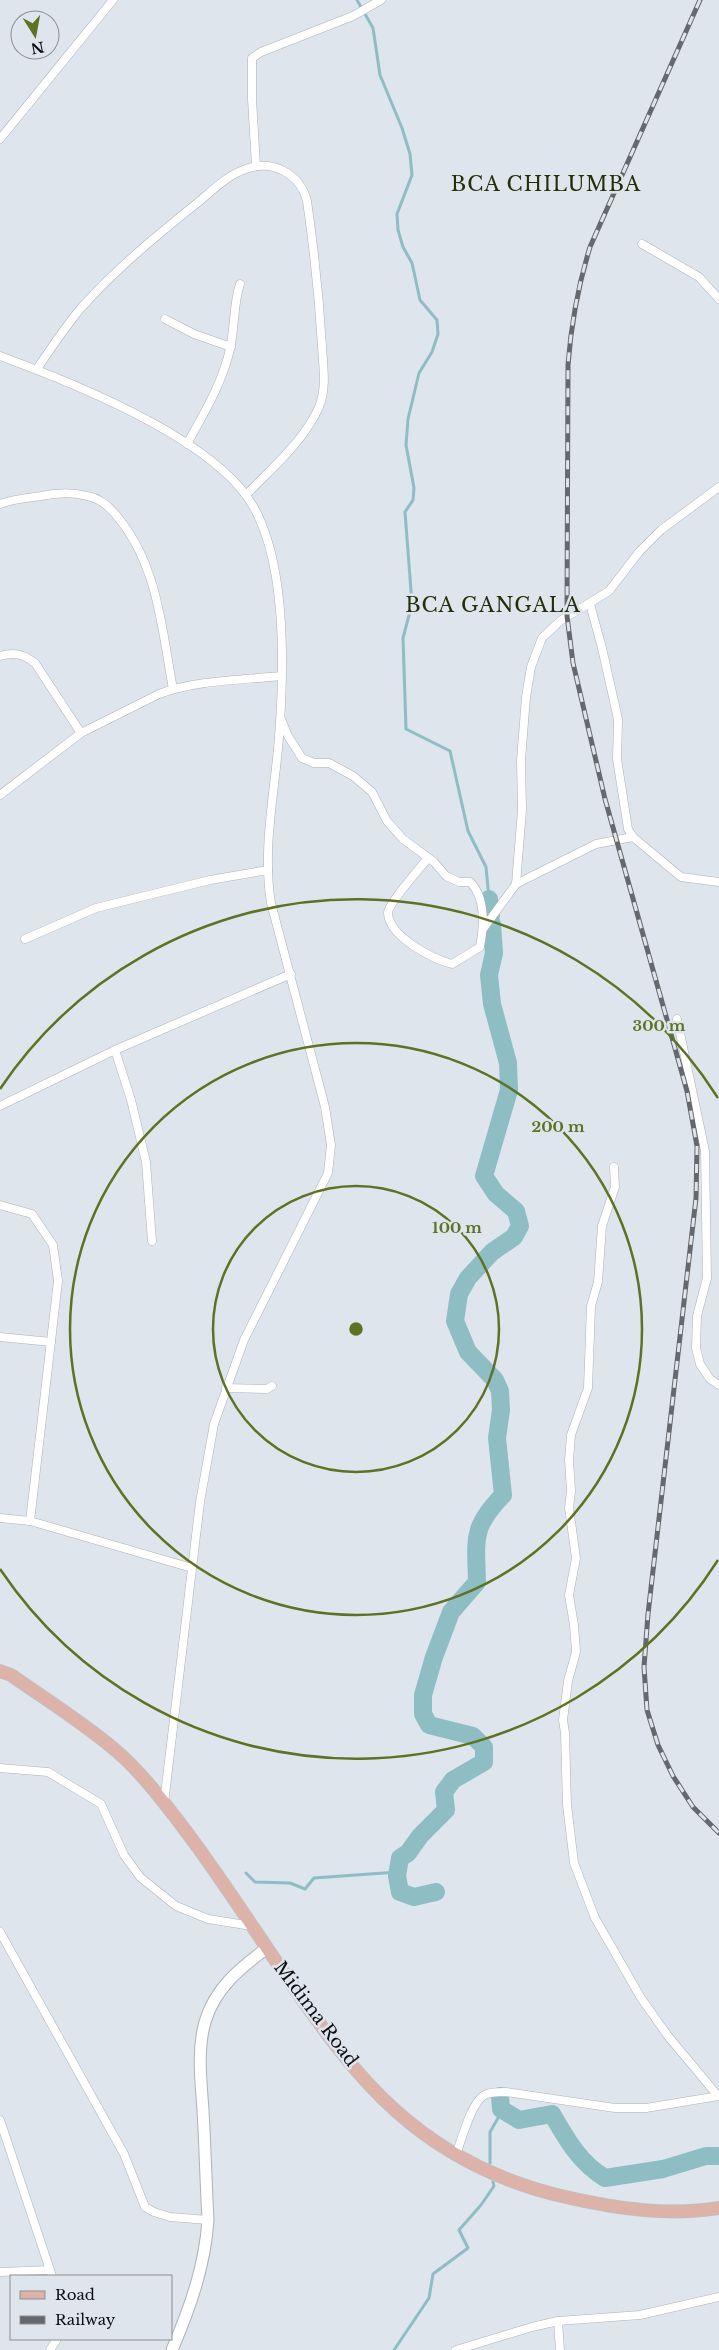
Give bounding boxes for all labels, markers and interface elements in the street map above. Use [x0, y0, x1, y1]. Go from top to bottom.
north arrow [10, 10, 60, 60]
text: N [29, 38, 46, 58]
district label: BCA CHILUMBA [451, 172, 641, 196]
district label: BCA GANGALA [405, 593, 581, 617]
text: 300 m [633, 1016, 686, 1035]
text: 200 m [532, 1117, 585, 1136]
text: 100 m [432, 1218, 482, 1237]
centre of rings [347, 1320, 365, 1338]
street label: Midima Road [269, 1957, 363, 2071]
legend [10, 2275, 172, 2340]
text: Road [55, 2285, 95, 2304]
text: Railway [55, 2310, 116, 2329]

